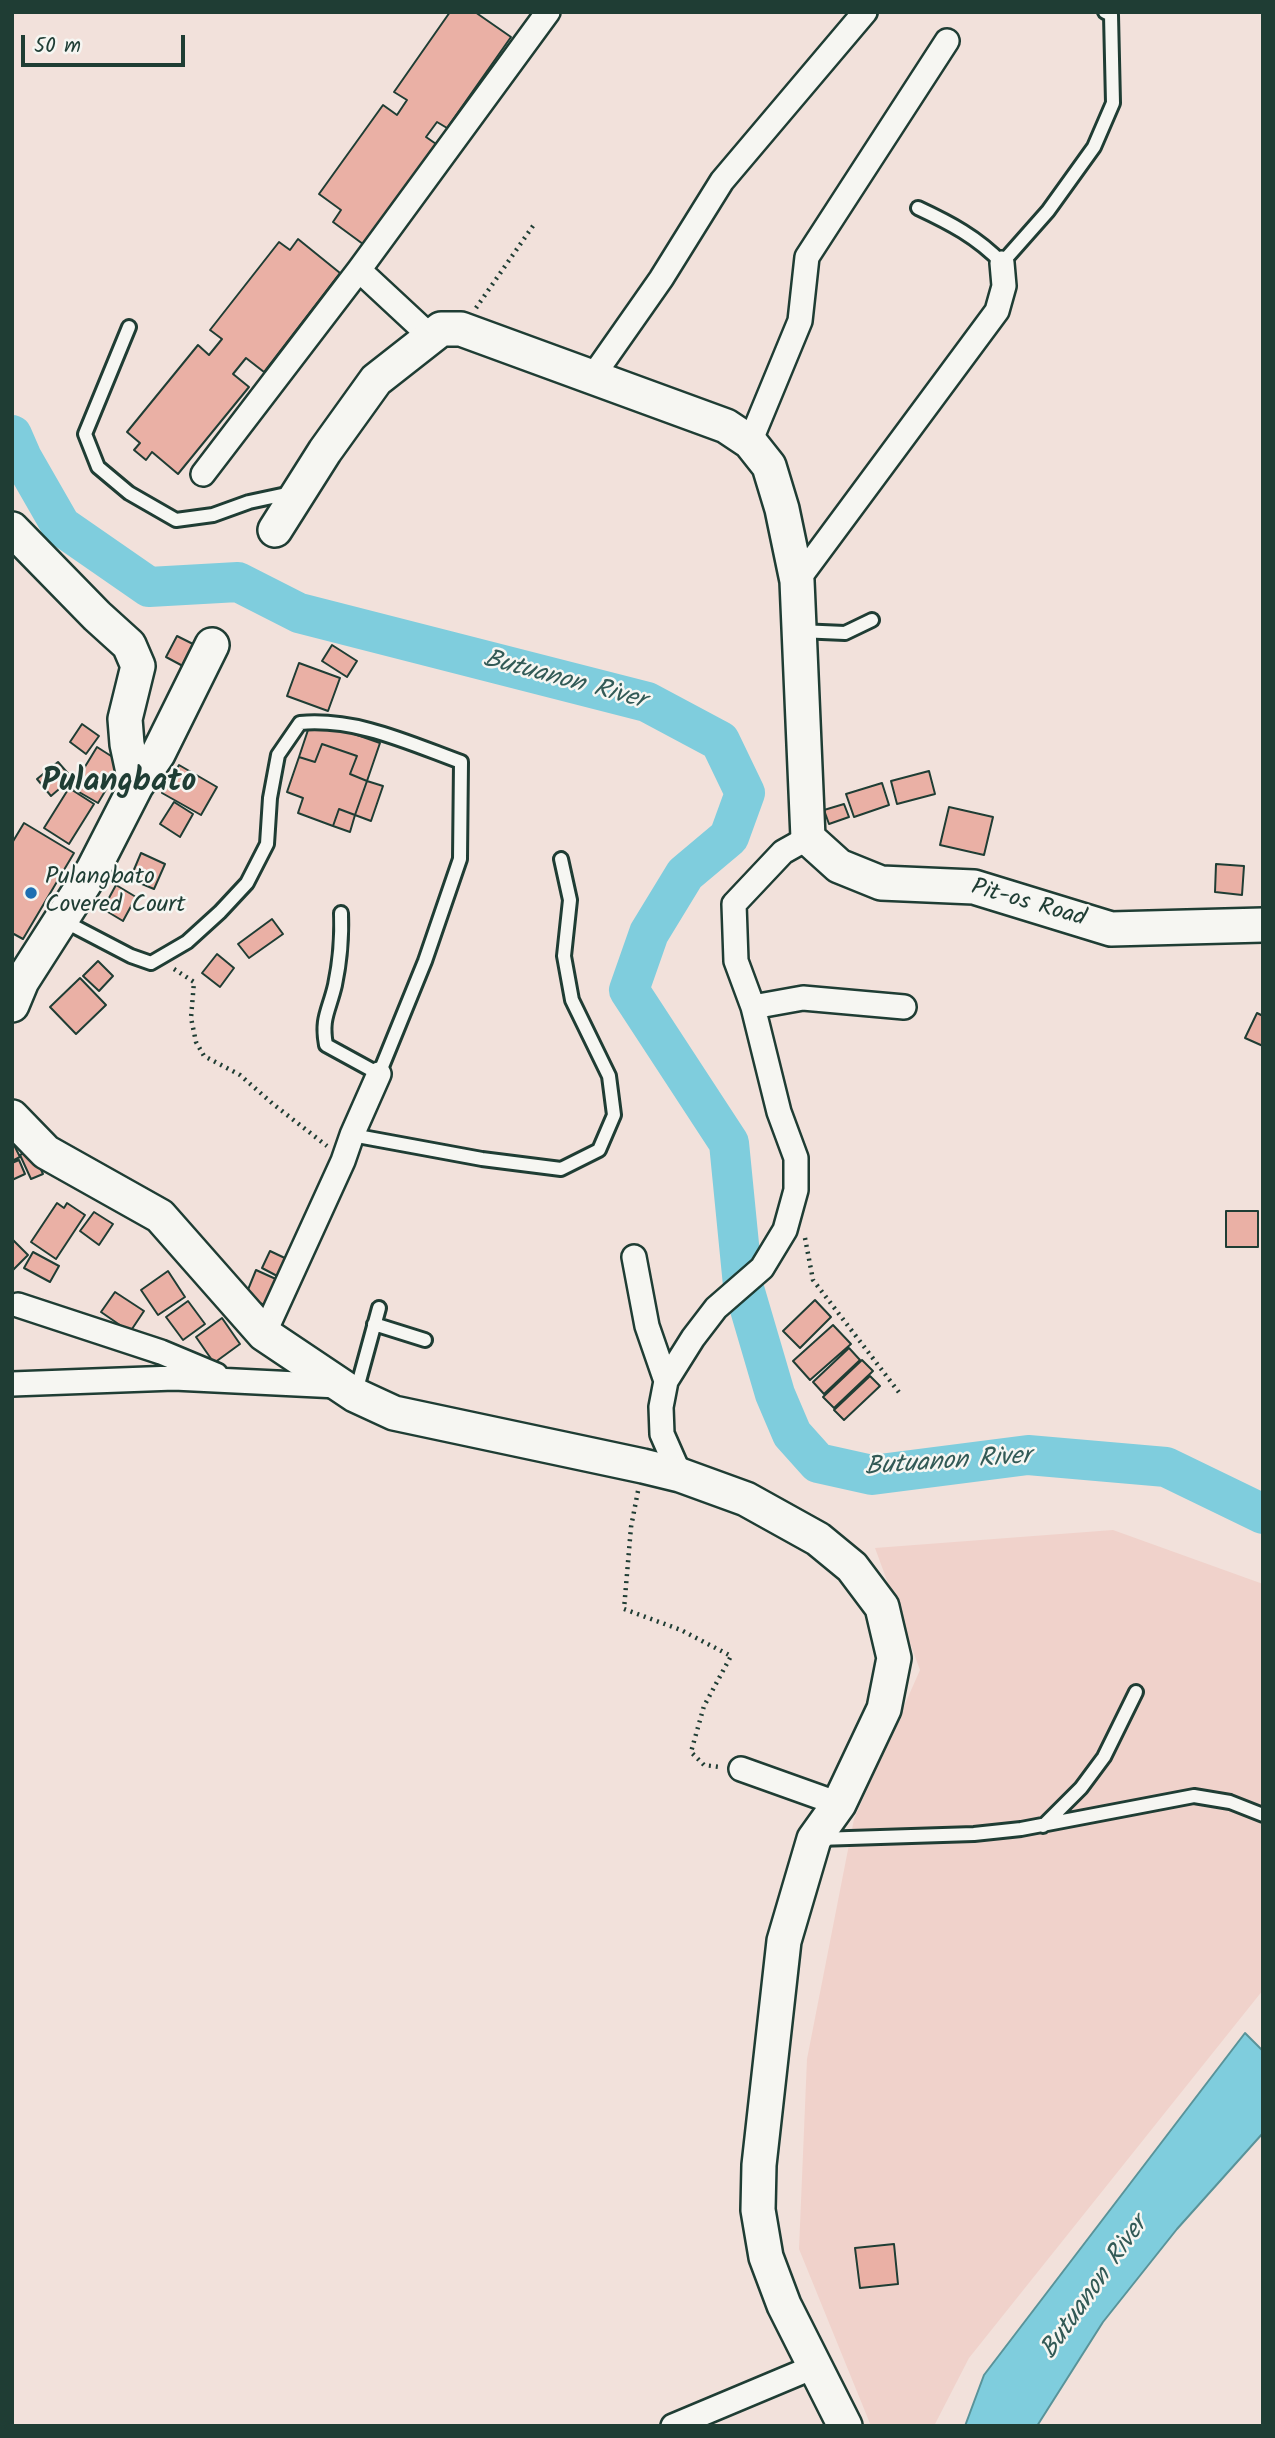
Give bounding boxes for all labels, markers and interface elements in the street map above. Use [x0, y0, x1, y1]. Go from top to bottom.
scale bar [24, 21, 189, 65]
text: 50 m [34, 30, 81, 63]
water label: Butuanon River [480, 645, 648, 719]
district label: Pulangbato [42, 766, 196, 804]
place label: Pulangbato Covered Court [45, 865, 186, 921]
street label: Pit-os Road [967, 875, 1089, 935]
marker: Pulangbato Covered Court [23, 885, 39, 901]
water label: Butuanon River [864, 1443, 1032, 1485]
water label: Butuanon River [1035, 2212, 1157, 2366]

